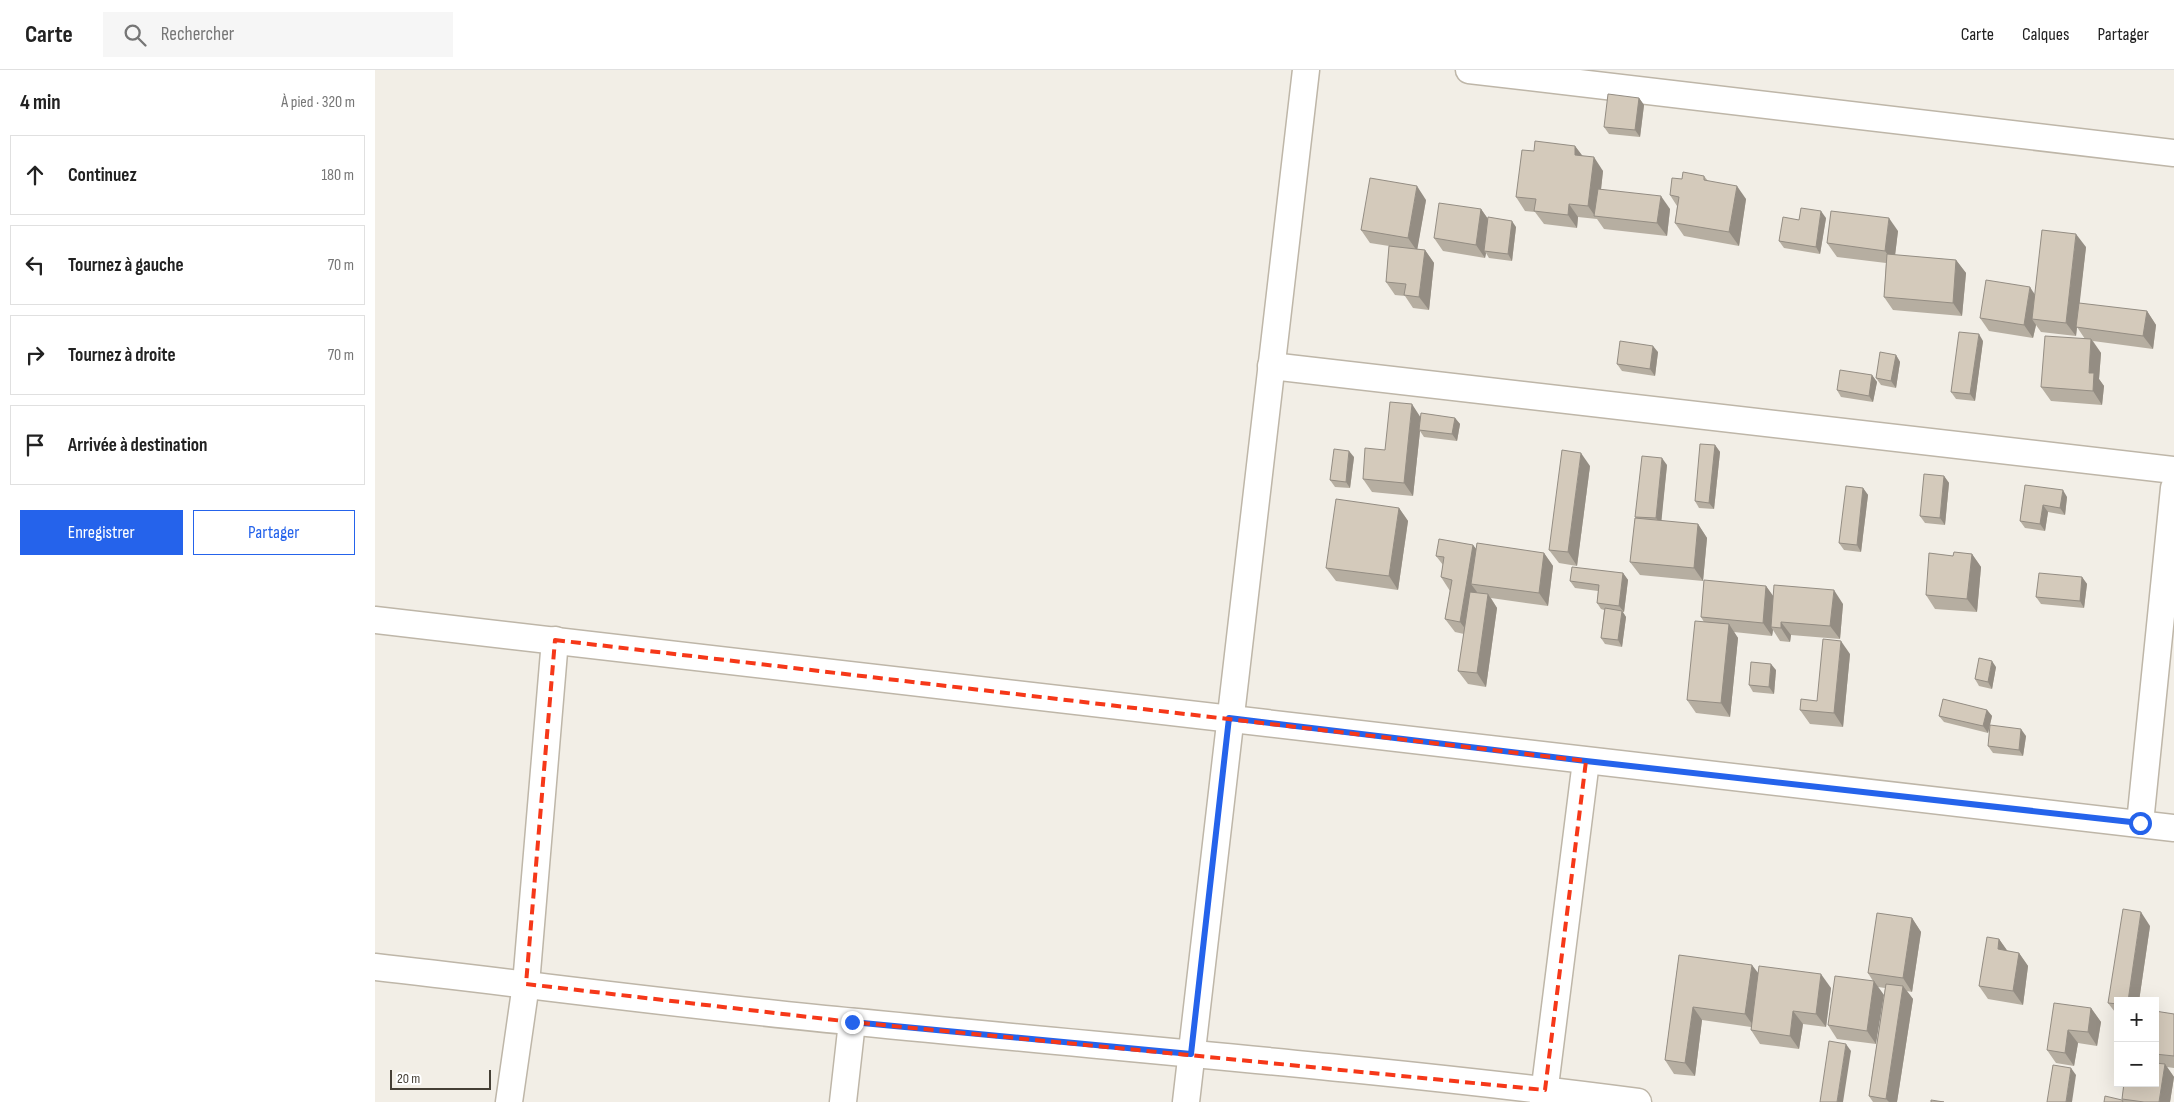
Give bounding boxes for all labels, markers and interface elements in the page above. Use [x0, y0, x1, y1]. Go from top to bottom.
search box [103, 12, 453, 57]
text: Carte [25, 20, 73, 49]
icon: search [121, 21, 149, 49]
text: Rechercher [161, 23, 234, 46]
text: Carte [1961, 24, 1994, 45]
text: Calques [2022, 24, 2069, 45]
text: Partager [2097, 24, 2149, 45]
text: 4 min [20, 90, 61, 115]
text: À pied · 320 m [281, 93, 355, 112]
icon: ahead [21, 161, 49, 189]
text: Continuez [68, 164, 137, 187]
text: 180 m [321, 166, 354, 185]
icon: left [21, 251, 49, 279]
text: Tournez à gauche [68, 254, 184, 277]
text: 70 m [328, 256, 354, 275]
icon: right [21, 341, 49, 369]
text: Tournez à droite [68, 344, 176, 367]
text: 70 m [328, 346, 354, 365]
icon: arrive [21, 431, 49, 459]
text: Arrivée à destination [68, 434, 208, 457]
button: Enregistrer [20, 510, 183, 555]
button: Partager [193, 510, 355, 555]
route start [2129, 812, 2152, 835]
map controls [2114, 997, 2159, 1087]
button: + [2114, 997, 2159, 1042]
route end [841, 1011, 864, 1034]
button: − [2114, 1042, 2159, 1087]
scale bar [390, 1067, 491, 1090]
text: 20 m [397, 1070, 420, 1087]

